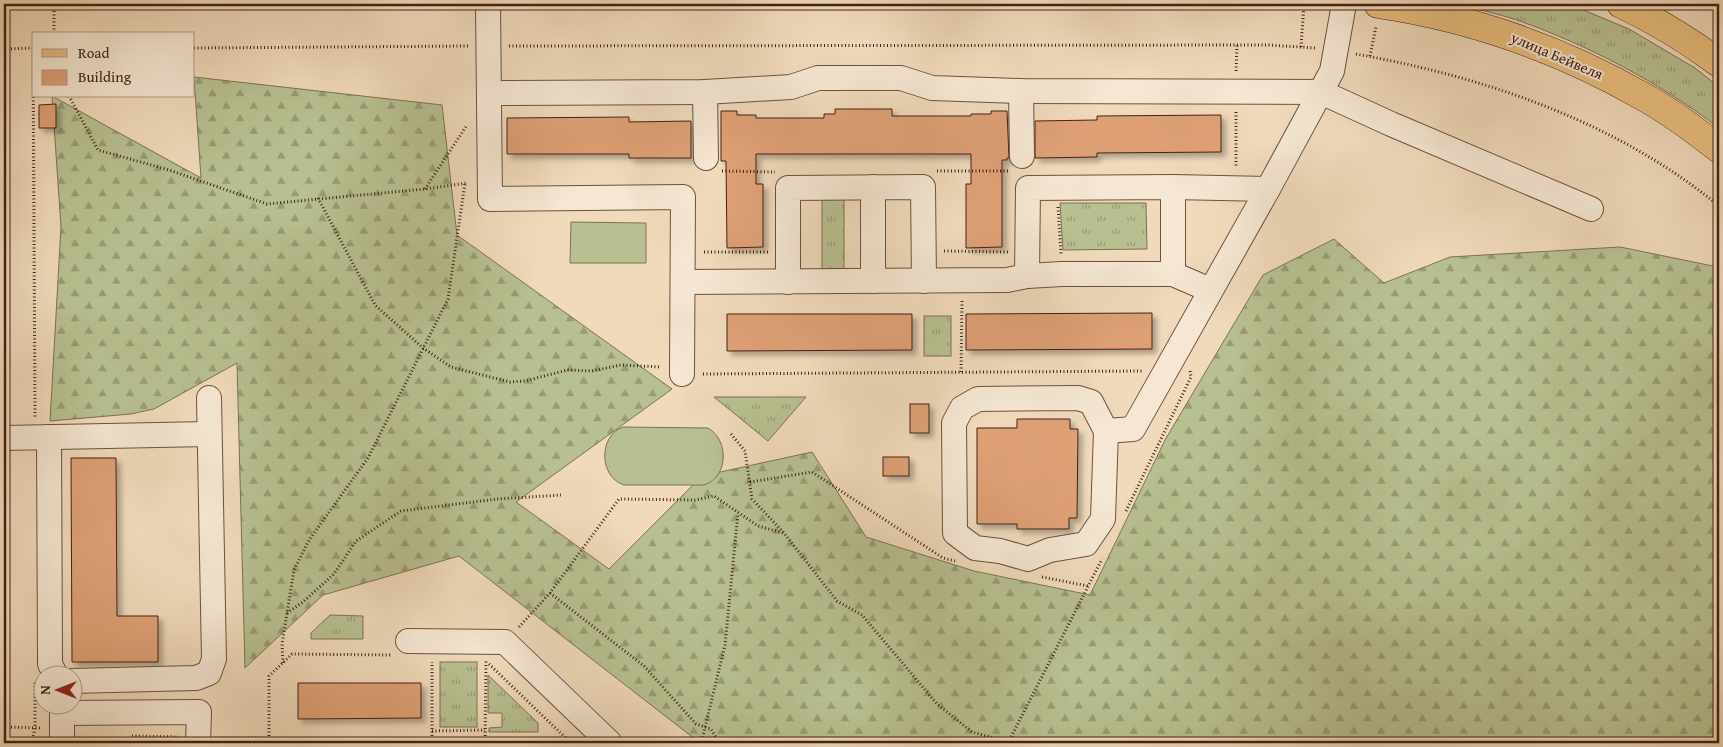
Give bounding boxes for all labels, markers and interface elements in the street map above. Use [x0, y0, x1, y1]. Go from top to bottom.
street label: улица Бейвеля [1507, 26, 1607, 85]
legend [32, 32, 195, 98]
text: Road [78, 42, 109, 63]
text: Building [78, 66, 132, 87]
north arrow [32, 664, 82, 714]
text: N [35, 685, 55, 695]

